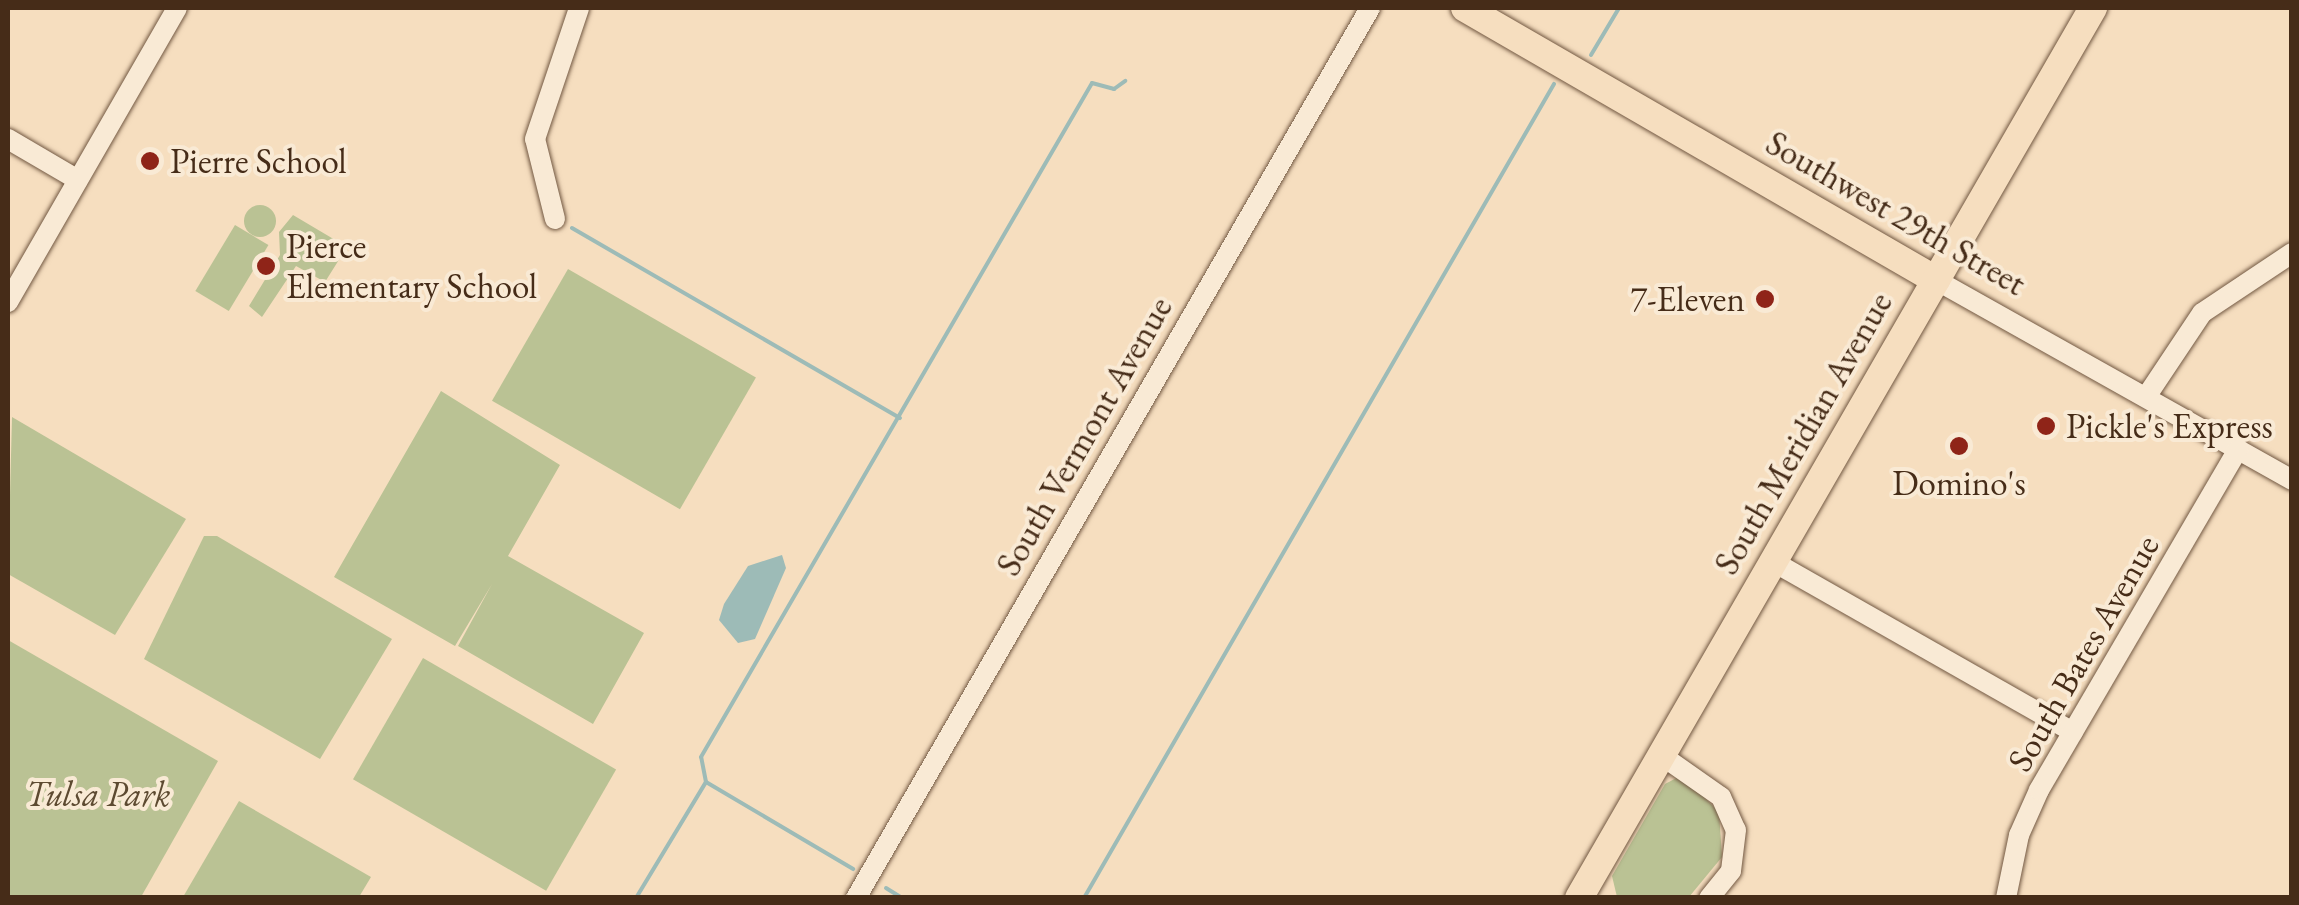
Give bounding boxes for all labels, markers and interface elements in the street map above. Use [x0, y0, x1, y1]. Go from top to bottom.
street label: Southwest 29th Street [1759, 122, 2033, 304]
place label: Pierre School [170, 140, 347, 182]
marker: Pierre School [139, 150, 161, 172]
place label: Pierce Elementary School [286, 225, 537, 307]
marker: Pierce Elementary School [255, 255, 277, 277]
place label: 7-Eleven [1630, 278, 1745, 320]
street label: South Meridian Avenue [1705, 284, 1901, 582]
marker: 7-Eleven [1754, 288, 1776, 310]
street label: South Vermont Avenue [987, 289, 1181, 583]
place label: Pickle's Express [2066, 405, 2273, 447]
marker: Pickle's Express [2035, 415, 2057, 437]
marker: Domino's [1948, 435, 1970, 457]
place label: Domino's [1892, 462, 2026, 504]
street label: South Bates Avenue [1998, 527, 2168, 779]
park label: Tulsa Park [26, 773, 170, 815]

